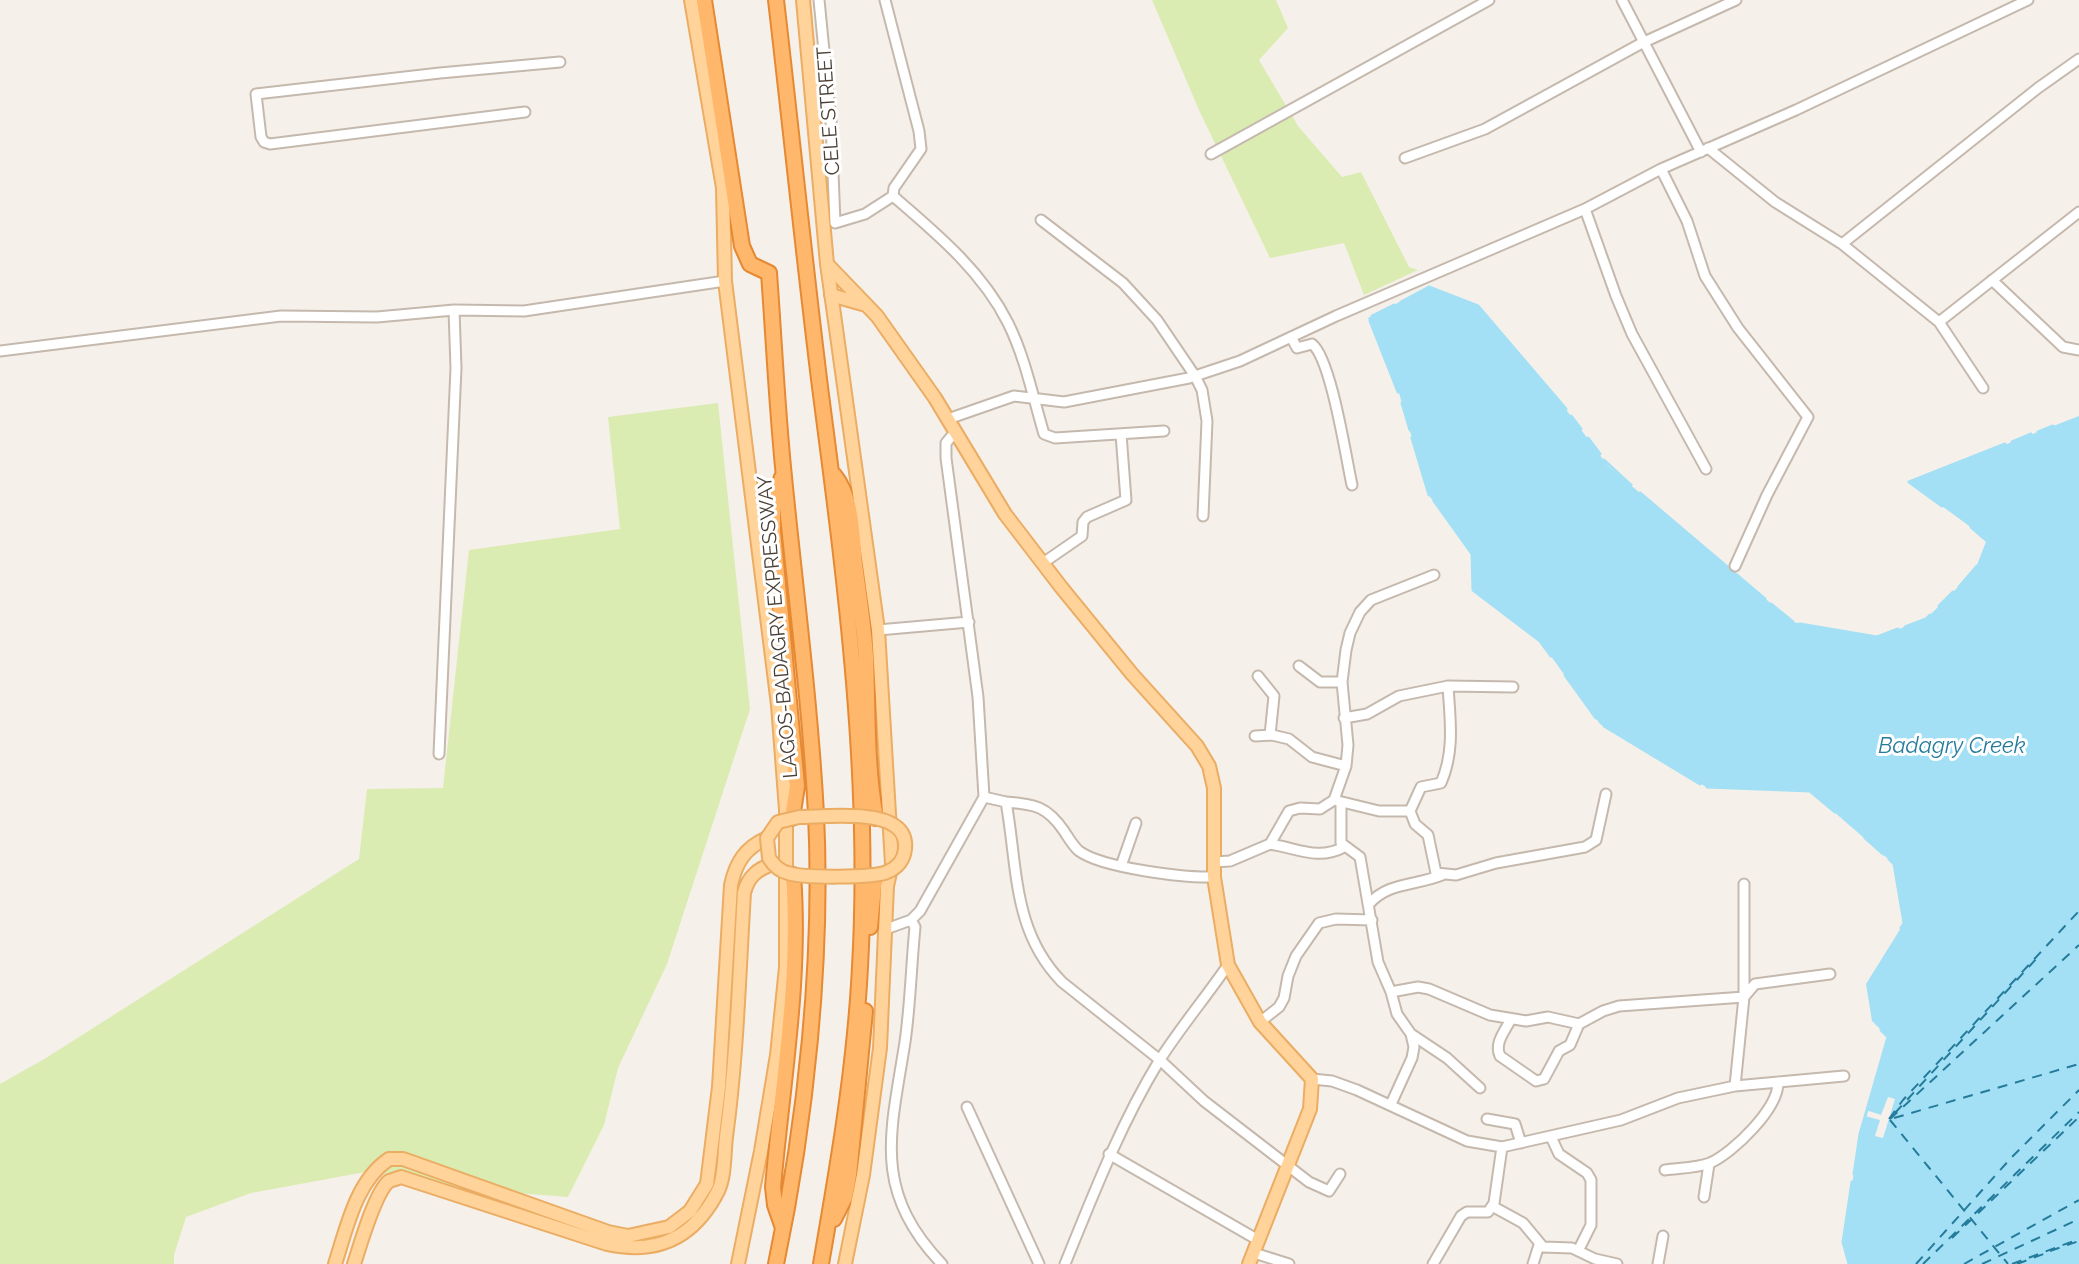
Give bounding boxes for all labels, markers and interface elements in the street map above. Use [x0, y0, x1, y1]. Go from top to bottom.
street label: CELE STREET [813, 46, 845, 176]
street label: LAGOS-BADAGRY EXPRESSWAY [753, 475, 803, 779]
water label: Badagry Creek [1878, 733, 2026, 759]

